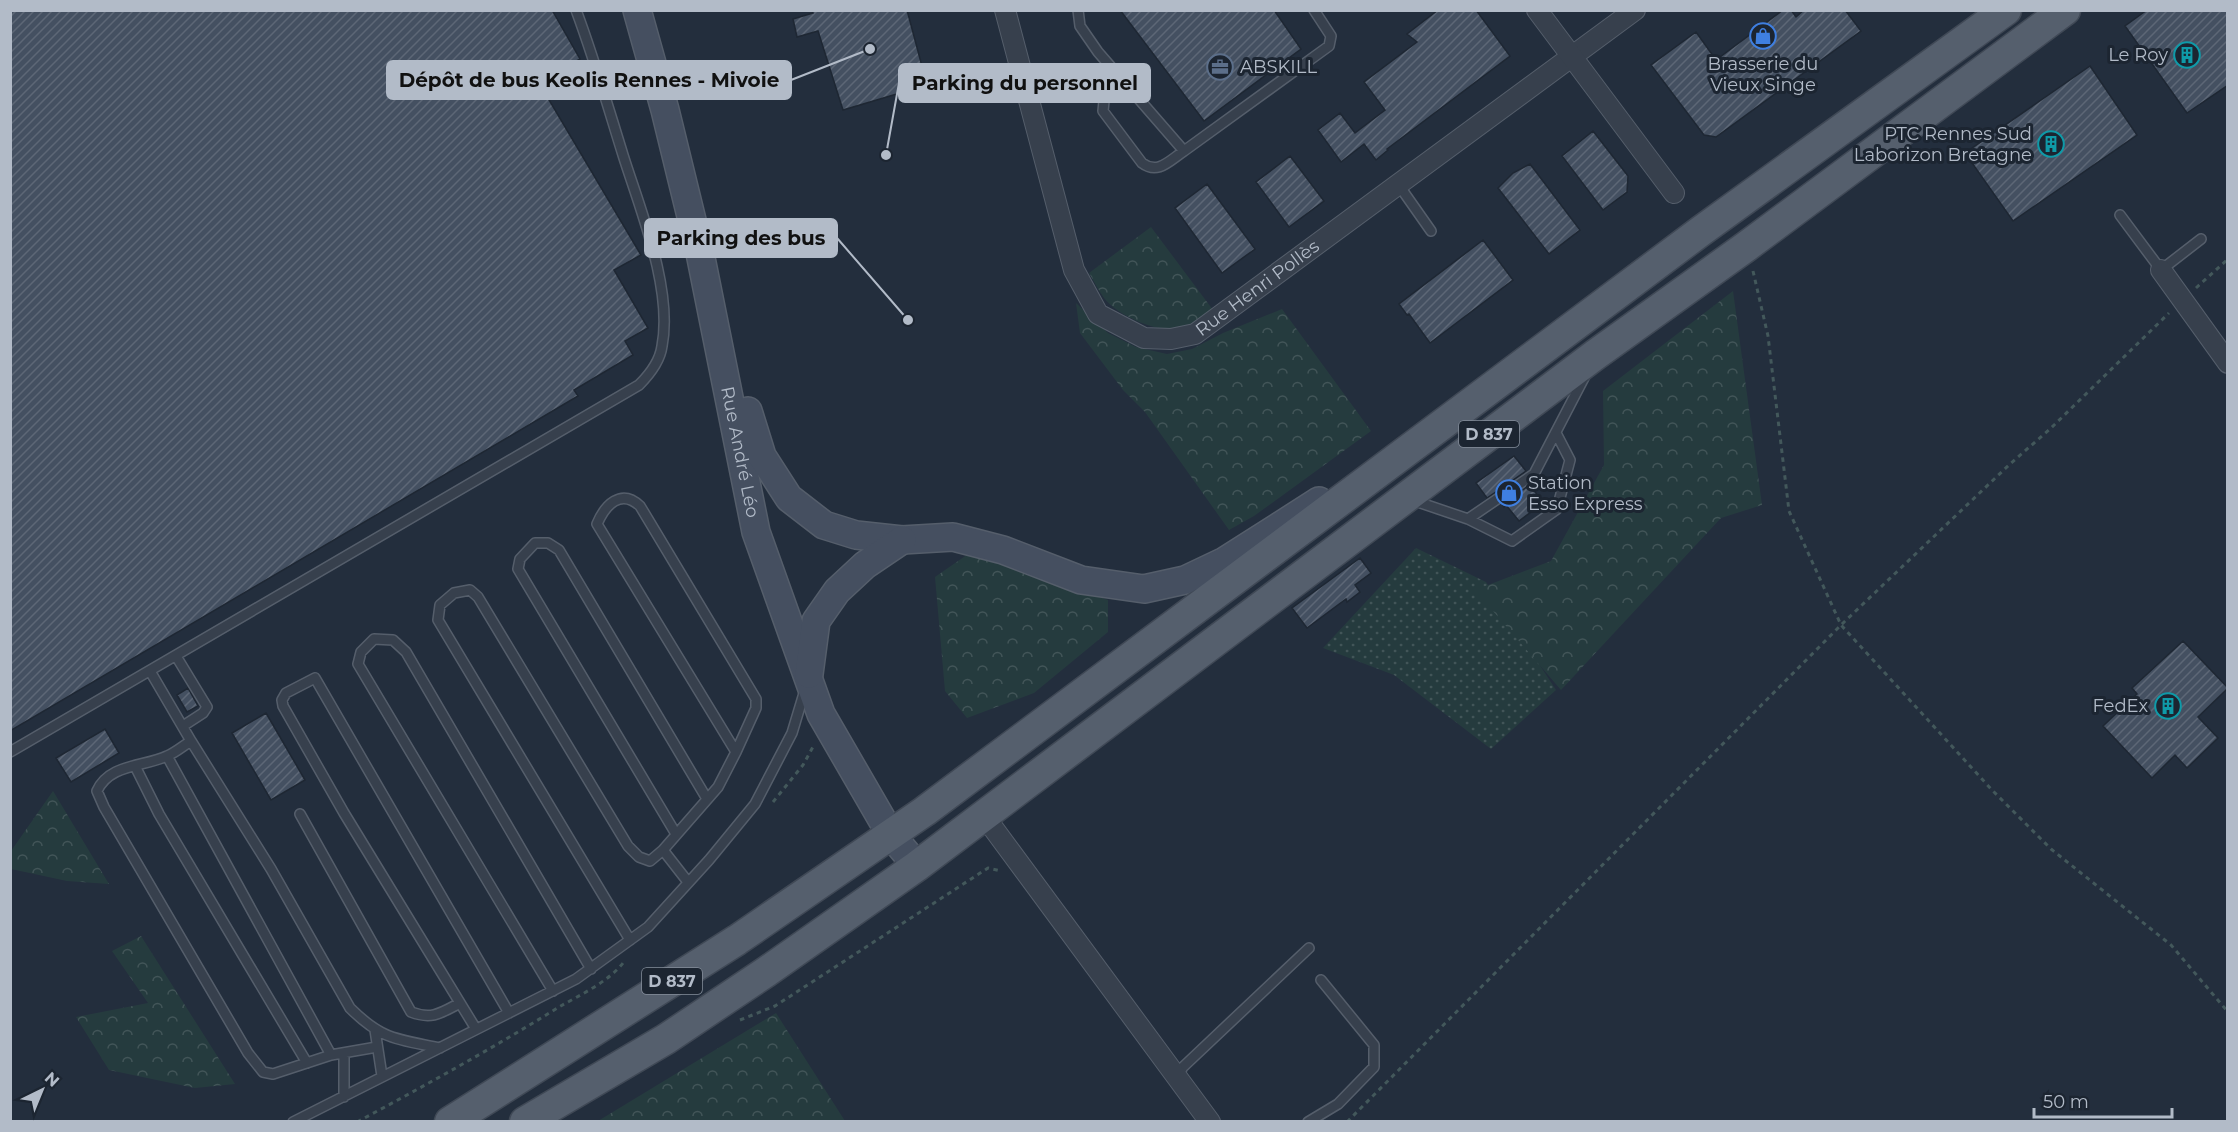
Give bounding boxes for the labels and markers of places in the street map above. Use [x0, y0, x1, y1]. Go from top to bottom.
shop icon: Brasserie du Vieux Singe [1748, 21, 1778, 51]
building icon: Le Roy [2172, 40, 2202, 70]
place label: Le Roy [2108, 44, 2168, 66]
office icon: ABSKILL [1205, 52, 1235, 82]
place label: Brasserie du Vieux Singe [1708, 53, 1818, 96]
place label: ABSKILL [1240, 56, 1317, 78]
callout: Dépôt de bus Keolis Rennes - Mivoie [387, 61, 791, 99]
callout: Parking du personnel [899, 64, 1150, 102]
place label: PTC Rennes Sud Laborizon Bretagne [1854, 123, 2032, 166]
building icon: PTC Rennes Sud Laborizon Bretagne [2036, 129, 2066, 159]
callout: Parking des bus [645, 219, 837, 257]
place label: Station Esso Express [1528, 472, 1643, 515]
shop icon: Station Esso Express [1494, 478, 1524, 508]
building icon: FedEx [2153, 691, 2183, 721]
place label: FedEx [2092, 695, 2148, 717]

